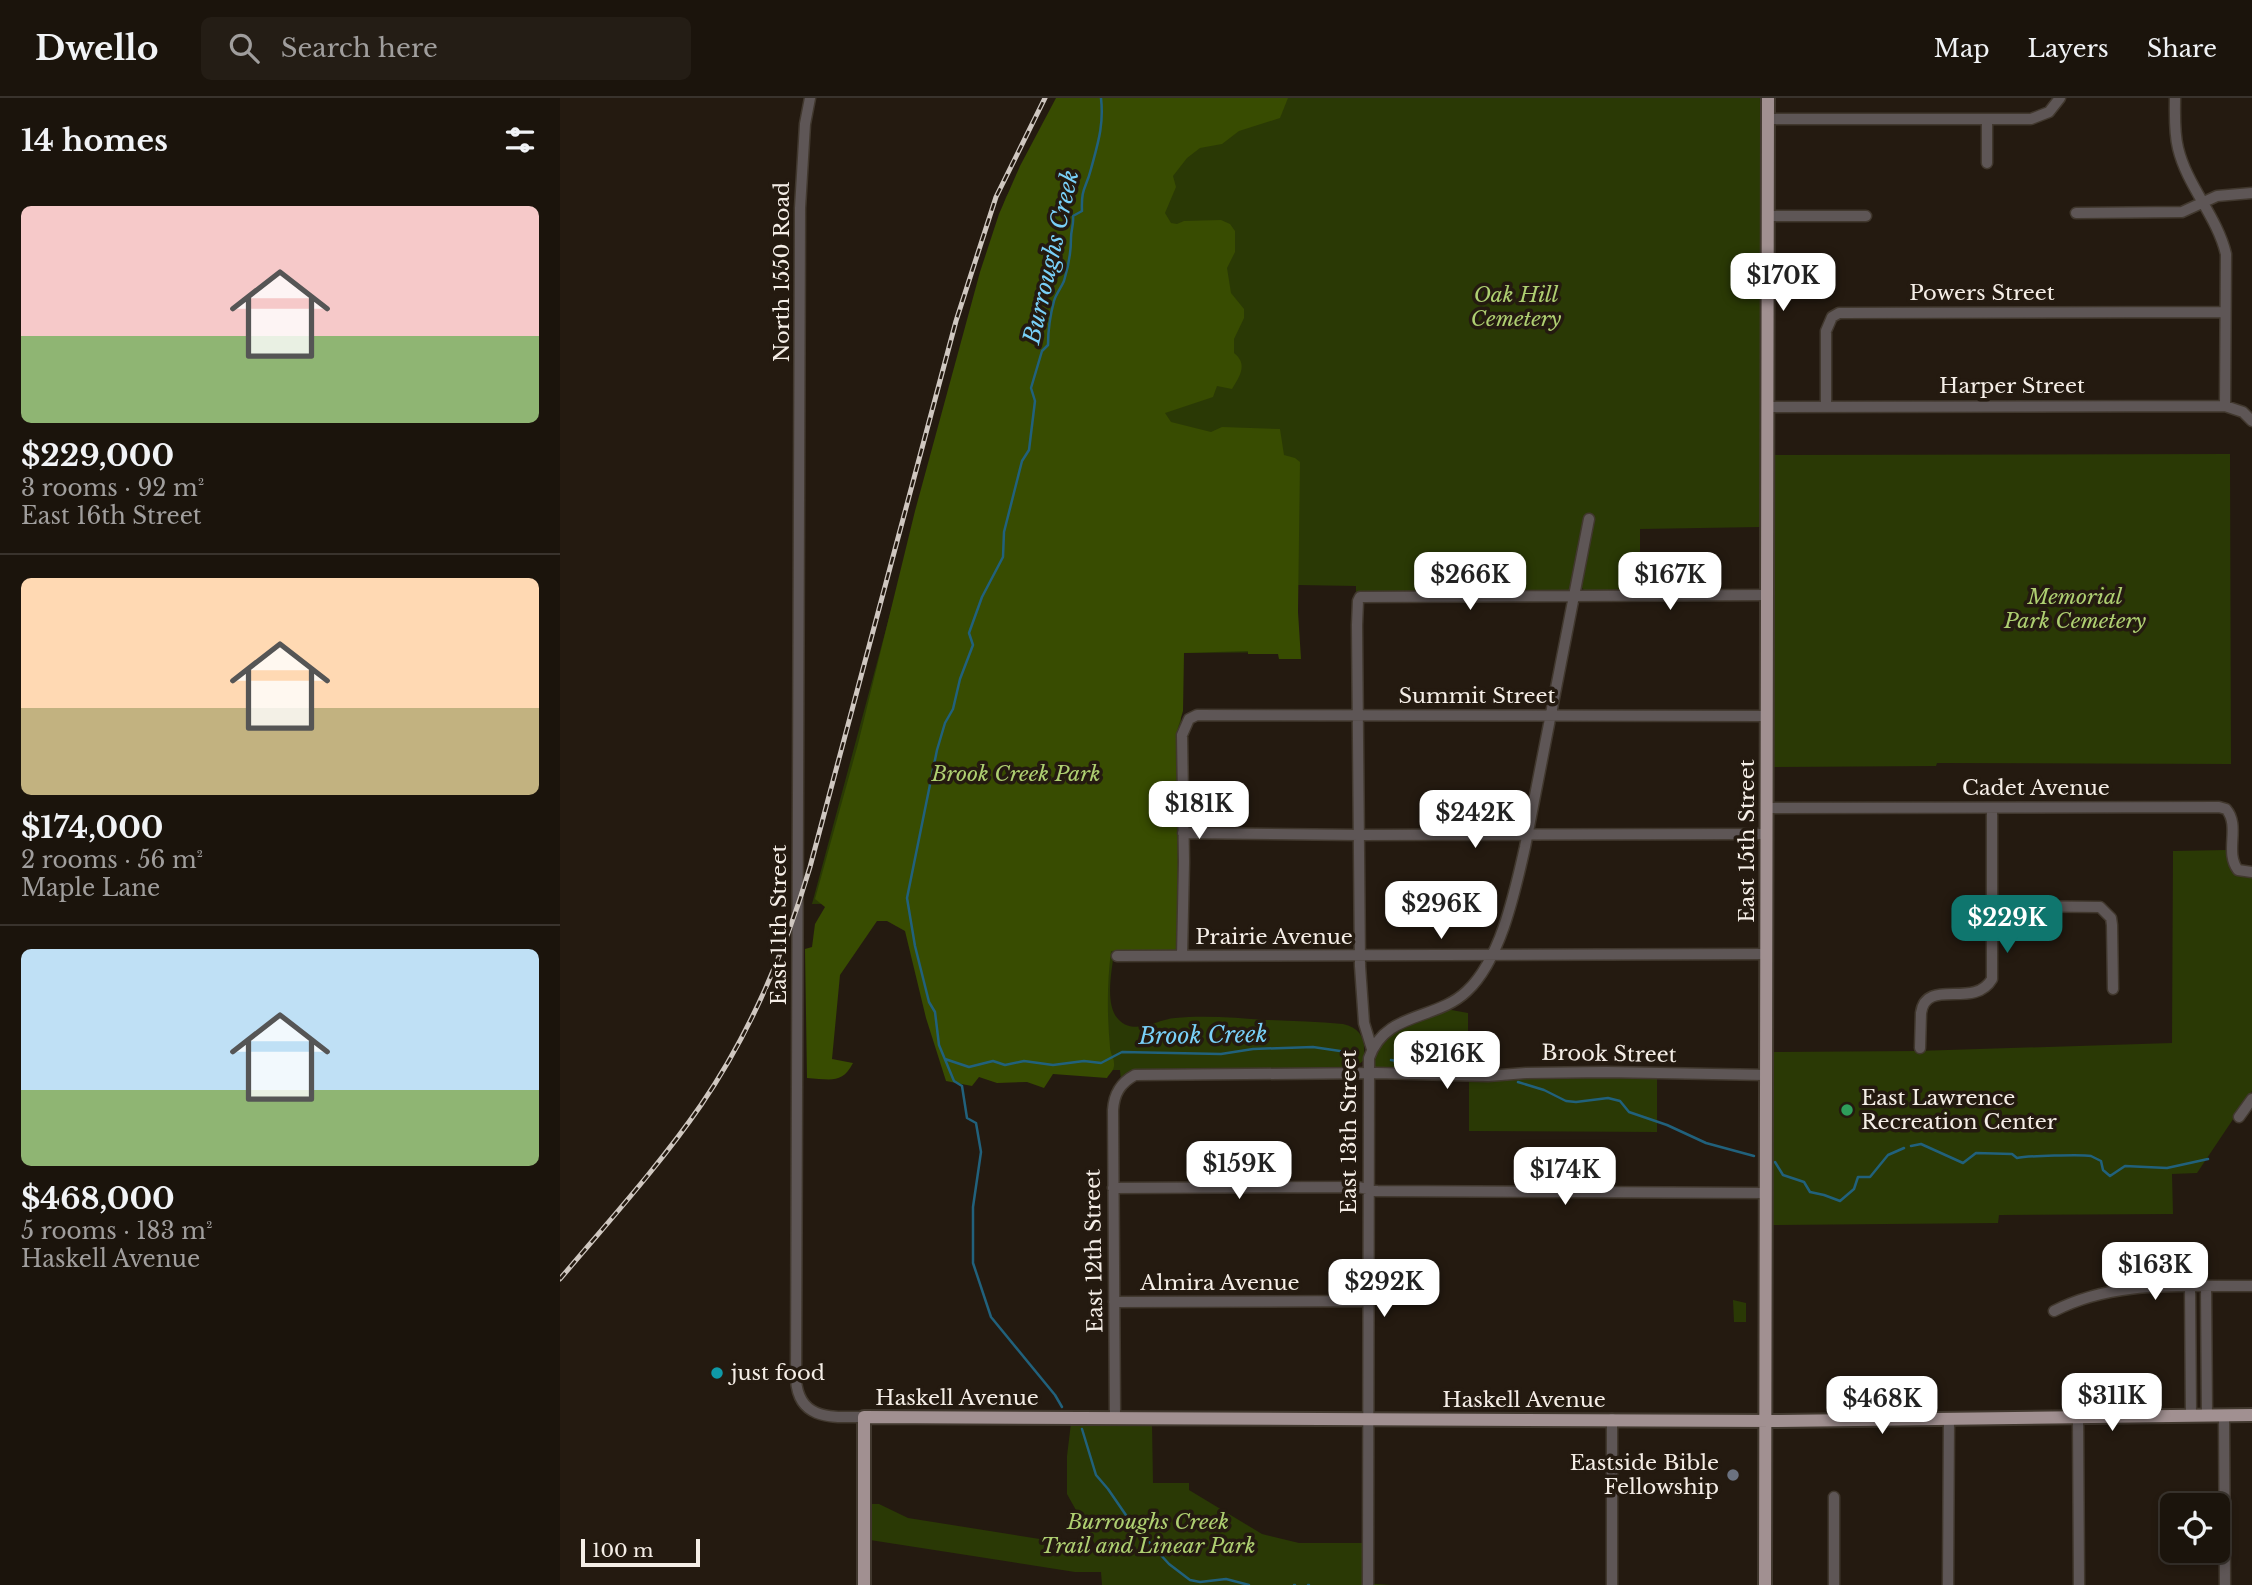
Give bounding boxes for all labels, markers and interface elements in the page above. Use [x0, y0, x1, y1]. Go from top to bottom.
search box [201, 17, 691, 80]
text: Dwello [35, 28, 159, 69]
icon: search [225, 29, 263, 67]
text: Search here [281, 32, 438, 64]
text: Map [1934, 34, 1990, 63]
text: Layers [2028, 34, 2109, 63]
text: Share [2147, 34, 2217, 63]
icon: filters [501, 121, 539, 159]
text: 14 homes [21, 122, 168, 159]
water label: Burroughs Creek [1017, 167, 1085, 348]
street label: North 1550 Road [769, 182, 795, 362]
icon: home [217, 251, 343, 377]
pin: $170K [1734, 254, 1832, 313]
text: $170K [1747, 262, 1819, 290]
street label: Powers Street [1909, 280, 2055, 306]
park label: Oak Hill Cemetery [1471, 282, 1561, 332]
street label: Harper Street [1939, 373, 2085, 399]
text: $229,000 [21, 437, 174, 474]
text: 3 rooms · 92 m² [21, 474, 204, 502]
text: East 16th Street [21, 502, 202, 530]
pin: $266K [1421, 552, 1519, 612]
pin: $167K [1621, 552, 1719, 612]
text: $266K [1430, 561, 1510, 589]
text: $167K [1634, 561, 1706, 589]
park label: Memorial Park Cemetery [2003, 584, 2146, 634]
icon: home [217, 623, 343, 749]
street label: Summit Street [1399, 683, 1556, 709]
street label: East 15th Street [1734, 759, 1760, 923]
park label: Brook Creek Park [930, 761, 1101, 787]
street label: Cadet Avenue [1962, 775, 2110, 801]
pin: $181K [1150, 782, 1248, 841]
text: $181K [1165, 790, 1233, 818]
pin: $242K [1426, 790, 1524, 850]
text: $242K [1436, 799, 1514, 827]
text: $174,000 [21, 809, 163, 846]
street label: East 11th Street [766, 845, 792, 1005]
text: 2 rooms · 56 m² [21, 846, 203, 874]
text: Maple Lane [21, 874, 160, 902]
pin: $296K [1392, 882, 1490, 941]
text: $296K [1401, 890, 1481, 918]
pin: $229K [1958, 896, 2056, 955]
text: $229K [1967, 904, 2047, 932]
street label: Prairie Avenue [1195, 924, 1353, 950]
icon: home [217, 994, 343, 1120]
water label: Brook Creek [1137, 1020, 1268, 1050]
pin: $216K [1398, 1032, 1496, 1091]
text: $216K [1410, 1040, 1484, 1068]
street label: Brook Street [1541, 1040, 1677, 1068]
street label: East 13th Street [1336, 1050, 1362, 1214]
place label: East Lawrence Recreation Center [1861, 1085, 2057, 1135]
marker: East Lawrence Recreation Center [1839, 1102, 1855, 1118]
pin: $159K [1190, 1142, 1288, 1201]
pin: $174K [1516, 1148, 1614, 1207]
text: $159K [1203, 1150, 1275, 1178]
text: $174K [1530, 1156, 1600, 1184]
street label: East 12th Street [1080, 1169, 1108, 1333]
text: $468,000 [21, 1180, 175, 1217]
text: 5 rooms · 183 m² [21, 1217, 213, 1245]
pin: $163K [2106, 1242, 2204, 1302]
text: Haskell Avenue [21, 1245, 200, 1273]
text: $163K [2118, 1251, 2192, 1279]
pin: $292K [1335, 1260, 1433, 1319]
text: $292K [1344, 1268, 1424, 1296]
street label: Almira Avenue [1139, 1270, 1300, 1296]
place label: just food [728, 1360, 825, 1386]
marker: just food [709, 1365, 725, 1381]
pin: $311K [2063, 1374, 2161, 1433]
pin: $468K [1833, 1376, 1931, 1436]
text: $311K [2078, 1382, 2146, 1410]
street label: Haskell Avenue [875, 1385, 1039, 1411]
text: $468K [1842, 1385, 1922, 1413]
street label: Haskell Avenue [1442, 1387, 1606, 1413]
place label: Eastside Bible Fellowship [1570, 1450, 1719, 1500]
marker: Eastside Bible Fellowship [1725, 1467, 1741, 1483]
map controls [2160, 1493, 2230, 1563]
button: locate [2160, 1493, 2230, 1563]
park label: Burroughs Creek Trail and Linear Park [1041, 1509, 1255, 1559]
scale bar [581, 1536, 700, 1568]
text: 100 m [592, 1539, 653, 1562]

